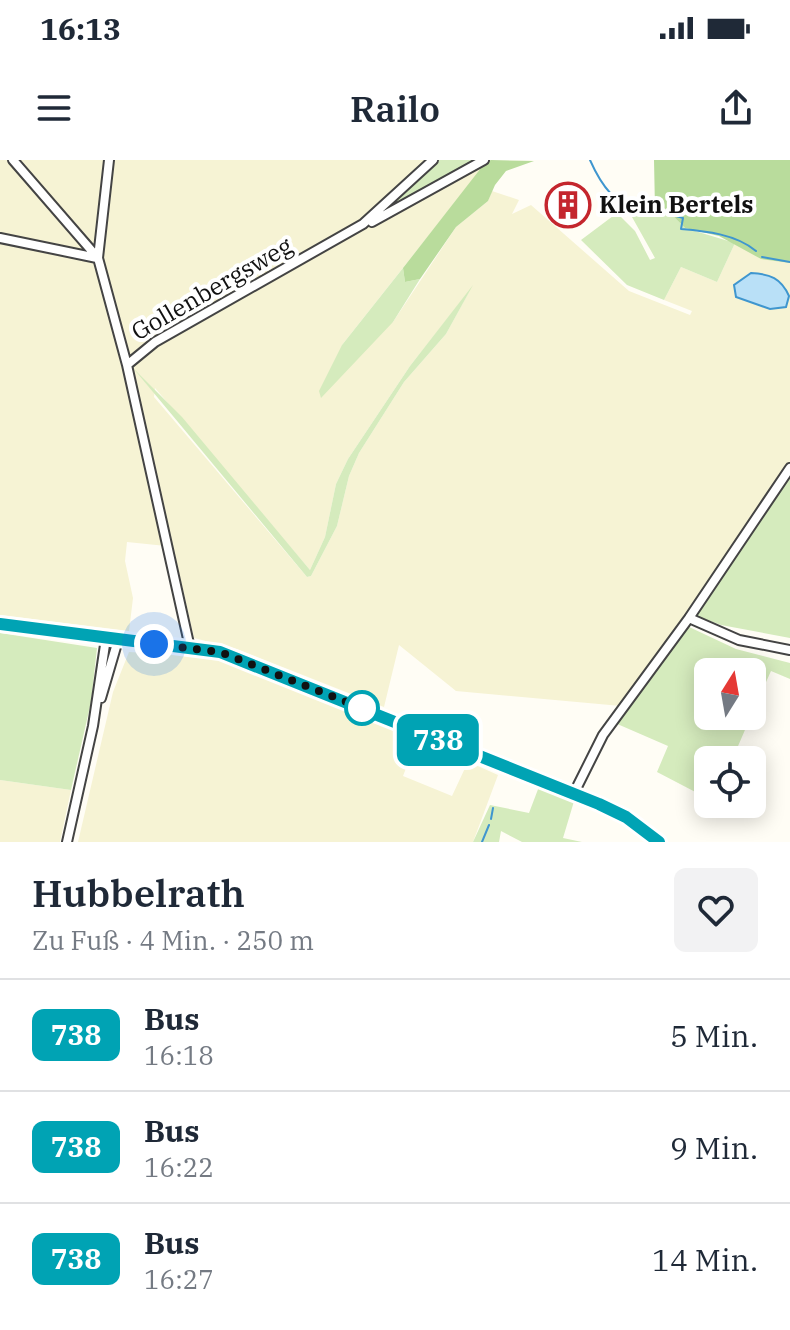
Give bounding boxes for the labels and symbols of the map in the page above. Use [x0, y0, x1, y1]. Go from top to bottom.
building icon: Klein Bertels [544, 181, 592, 229]
place label: Klein Bertels [599, 188, 754, 220]
street label: Gollenbergsweg [125, 229, 298, 347]
your location [134, 624, 174, 664]
north arrow [694, 658, 766, 730]
unlabelled marker [345, 691, 379, 725]
line badge: 738 [392, 714, 484, 766]

